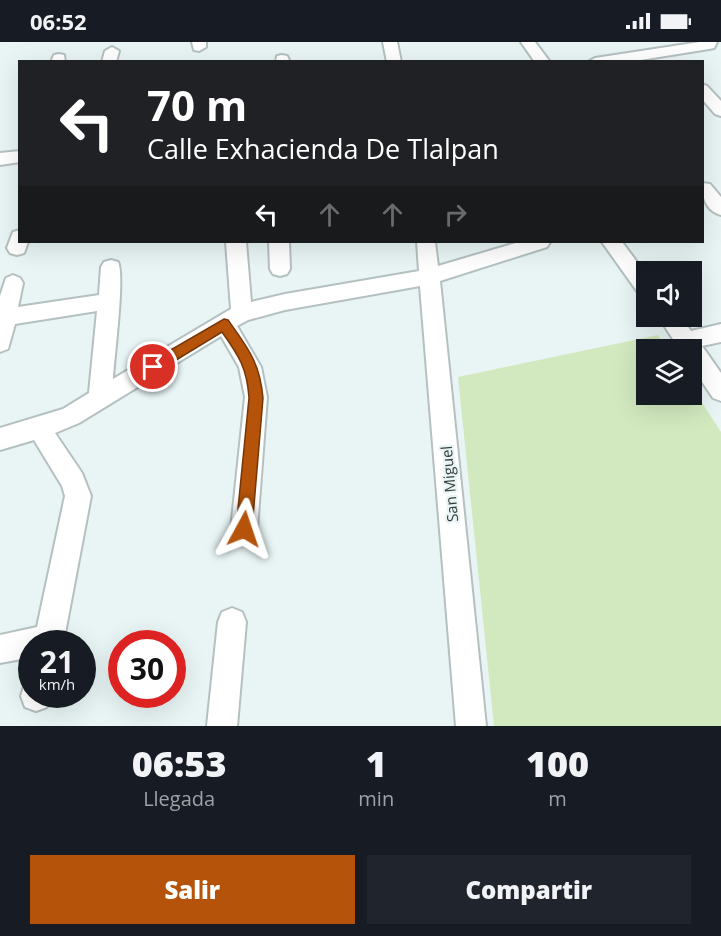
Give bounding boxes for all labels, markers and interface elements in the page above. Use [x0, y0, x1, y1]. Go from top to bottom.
text: 06:52 [30, 6, 87, 36]
text: 70 m [147, 76, 247, 133]
icon: left [48, 84, 126, 162]
text: Calle Exhacienda De Tlalpan [147, 130, 499, 167]
icon: left [250, 198, 283, 231]
icon: ahead [313, 198, 346, 231]
icon: ahead [376, 198, 409, 231]
icon: right [439, 198, 472, 231]
map controls [636, 261, 702, 405]
button: sound [636, 261, 702, 327]
button: layers [636, 339, 702, 405]
pin [127, 341, 178, 392]
icon: arrive [136, 350, 169, 383]
street label: San Miguel [436, 445, 462, 523]
position arrow [212, 497, 276, 561]
speed limit sign: 30 [108, 630, 186, 708]
text: 21 [40, 641, 74, 682]
text: km/h [39, 674, 75, 694]
text: 06:53 [132, 739, 227, 788]
text: 1 [366, 739, 387, 788]
text: 100 [526, 739, 589, 788]
text: Llegada [143, 785, 215, 812]
text: min [358, 785, 394, 812]
text: m [548, 785, 567, 812]
button: Salir [30, 855, 355, 924]
button: Compartir [367, 855, 691, 924]

